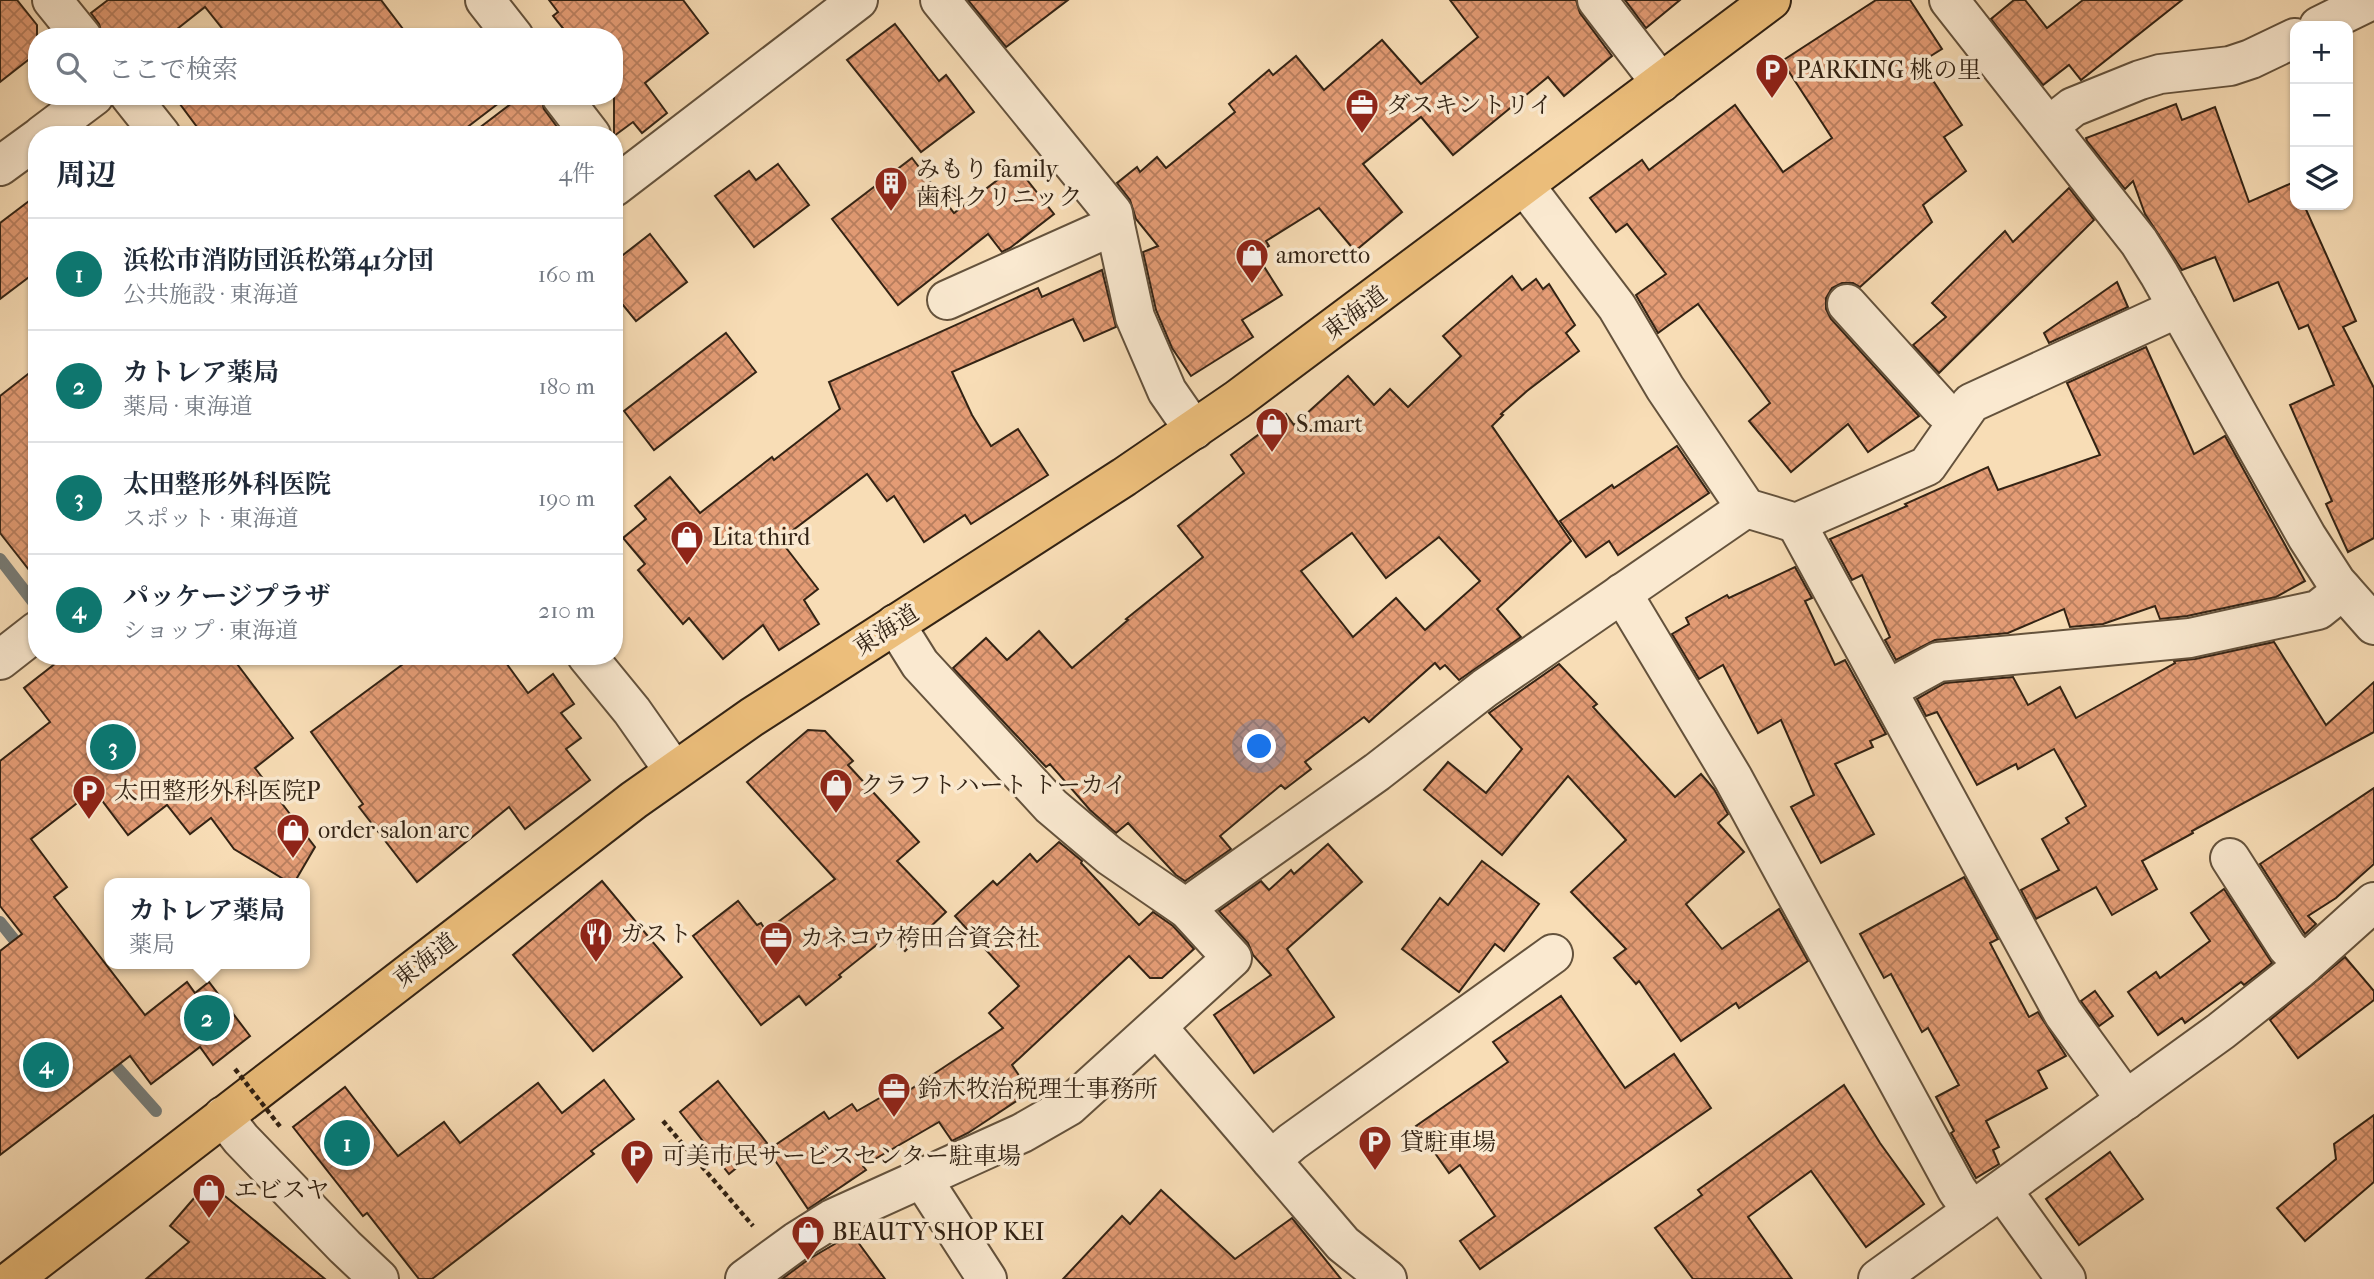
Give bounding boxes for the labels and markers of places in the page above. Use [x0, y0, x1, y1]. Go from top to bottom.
parking icon: PARKING 桃の里 [1753, 51, 1791, 100]
place label: PARKING 桃の里 [1796, 56, 1981, 84]
office icon: ダスキントリイ [1343, 86, 1381, 135]
place label: ダスキントリイ [1386, 91, 1553, 119]
place label: みもり family 歯科クリニック [916, 155, 1083, 211]
building icon: みもり family 歯科クリニック [872, 164, 910, 213]
shop icon: amoretto [1233, 236, 1271, 285]
place label: amoretto [1276, 241, 1370, 269]
shop icon: S.mart [1253, 405, 1291, 454]
place label: S.mart [1296, 410, 1363, 438]
shop icon: Lita third [668, 518, 706, 567]
place label: Lita third [712, 523, 811, 551]
pin: 3 [90, 721, 136, 773]
shop icon: クラフトハート トーカイ [817, 766, 855, 815]
place label: クラフトハート トーカイ [860, 771, 1127, 799]
parking icon: 太田整形外科医院P [70, 772, 108, 821]
place label: 太田整形外科医院P [114, 777, 320, 805]
shop icon: order salon arc [274, 811, 312, 860]
place label: order salon arc [318, 816, 470, 844]
restaurant icon: ガスト [577, 915, 615, 964]
office icon: カネコウ袴田合資会社 [757, 919, 795, 968]
place label: ガスト [620, 920, 692, 948]
place label: カネコウ袴田合資会社 [800, 924, 1040, 952]
pin: 2 [184, 992, 230, 1044]
pin: 4 [23, 1039, 69, 1091]
office icon: 鈴木牧治税理士事務所 [875, 1070, 913, 1119]
place label: 鈴木牧治税理士事務所 [918, 1075, 1158, 1103]
pin: 1 [324, 1117, 370, 1169]
parking icon: 貸駐車場 [1356, 1123, 1394, 1172]
place label: 貸駐車場 [1400, 1128, 1496, 1156]
parking icon: 可美市民サービスセンター駐車場 [618, 1137, 656, 1186]
place label: 可美市民サービスセンター駐車場 [662, 1142, 1021, 1170]
shop icon: エビスヤ [190, 1171, 228, 1220]
place label: エビスヤ [234, 1176, 330, 1204]
shop icon: BEAUTY SHOP KEI [789, 1213, 827, 1262]
place label: BEAUTY SHOP KEI [832, 1218, 1044, 1246]

